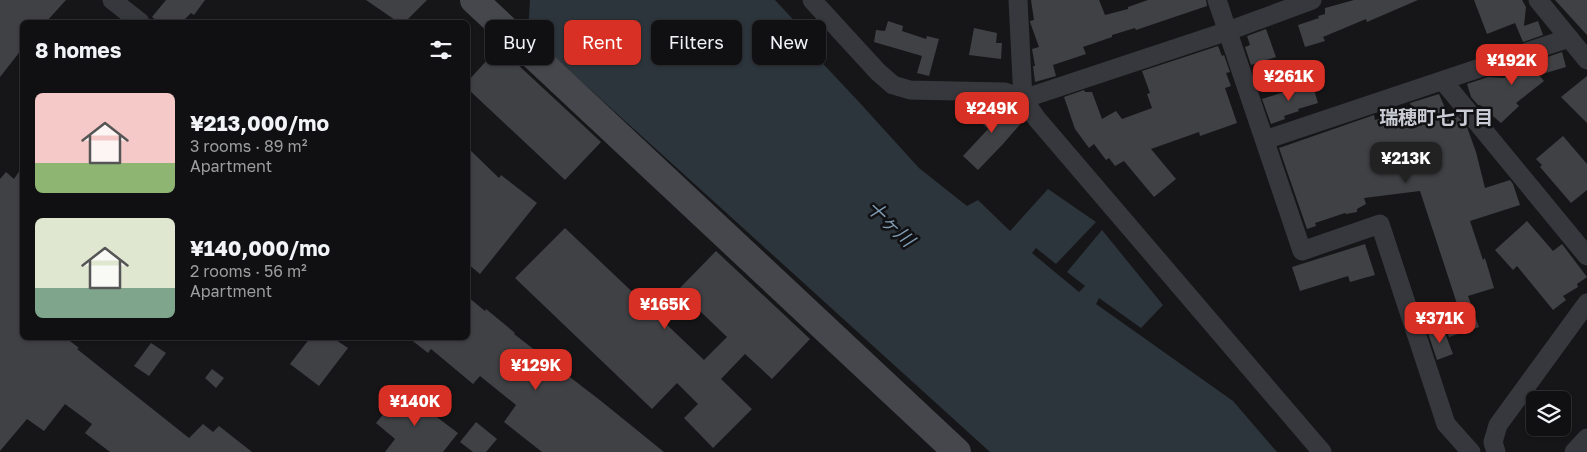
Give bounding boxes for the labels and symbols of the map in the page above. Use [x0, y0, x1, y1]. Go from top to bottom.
pin: ¥192K [1477, 44, 1547, 86]
pin: ¥261K [1254, 59, 1324, 102]
pin: ¥249K [957, 92, 1027, 134]
district label: 瑞穂町七丁目 [1379, 105, 1493, 128]
pin: ¥213K [1371, 142, 1441, 184]
water label: 十ヶ川 [862, 195, 921, 252]
pin: ¥165K [630, 288, 700, 330]
pin: ¥371K [1405, 302, 1475, 344]
pin: ¥129K [501, 348, 571, 391]
pin: ¥140K [380, 384, 450, 427]

